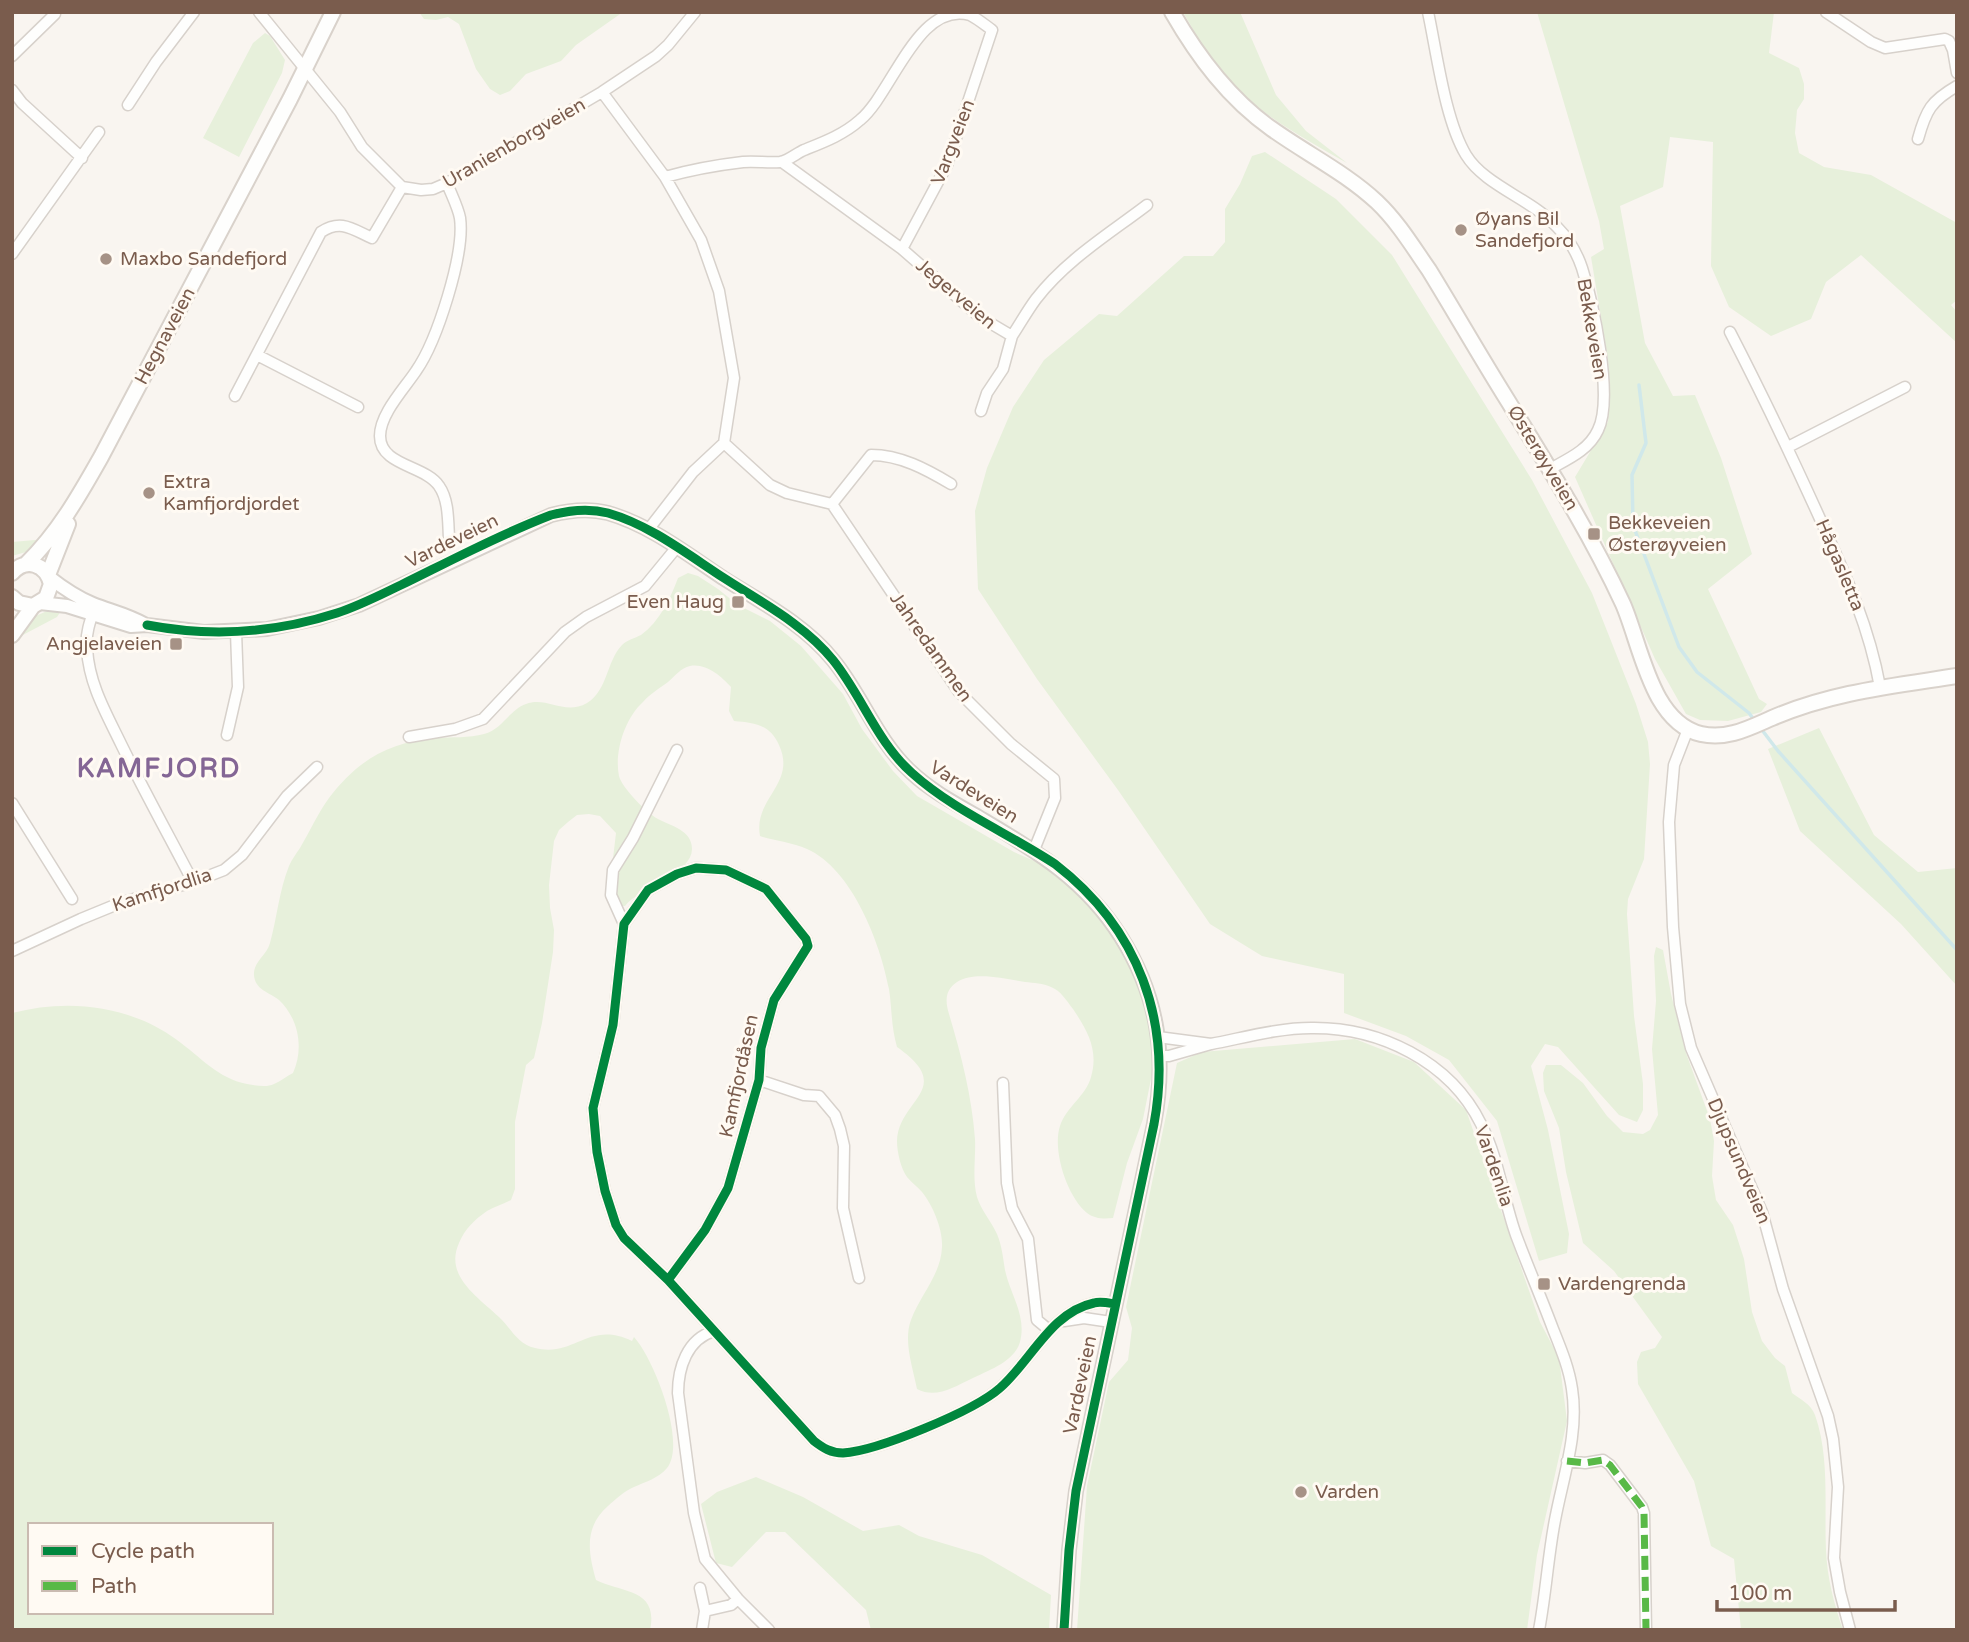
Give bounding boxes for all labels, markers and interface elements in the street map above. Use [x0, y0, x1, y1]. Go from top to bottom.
street label: Uranienborgveien [439, 93, 589, 193]
street label: Vargveien [927, 96, 979, 188]
place label: Øyans Bil Sandefjord [1475, 208, 1574, 252]
marker: Øyans Bil Sandefjord [1453, 222, 1469, 238]
place label: Maxbo Sandefjord [120, 248, 287, 270]
marker: Maxbo Sandefjord [98, 251, 114, 267]
street label: Jegerveien [912, 254, 1000, 334]
street label: Bekkeveien [1572, 276, 1612, 382]
street label: Hegnaveien [130, 284, 200, 388]
street label: Østerøyveien [1503, 402, 1583, 514]
place label: Extra Kamfjordjordet [163, 471, 300, 515]
marker: Extra Kamfjordjordet [141, 485, 157, 501]
street label: Vardeveien [402, 509, 502, 573]
place label: Bekkeveien Østerøyveien [1608, 512, 1727, 556]
street label: Hågasletta [1811, 516, 1869, 614]
marker: Bekkeveien Østerøyveien [1586, 526, 1602, 542]
street label: Jahredammen [885, 588, 977, 706]
place label: Even Haug [626, 591, 724, 613]
marker: Even Haug [730, 594, 746, 610]
place label: Angjelaveien [46, 633, 162, 655]
marker: Angjelaveien [168, 636, 184, 652]
district label: KAMFJORD [77, 753, 241, 784]
street label: Vardeveien [926, 756, 1022, 828]
street label: Kamfjordlia [109, 864, 215, 916]
street label: Kamfjordåsen [715, 1012, 763, 1140]
street label: Djupsundveien [1703, 1095, 1775, 1227]
street label: Vardenlia [1470, 1123, 1518, 1209]
place label: Vardengrenda [1558, 1273, 1686, 1295]
marker: Vardengrenda [1536, 1276, 1552, 1292]
street label: Vardeveien [1059, 1334, 1101, 1436]
place label: Varden [1315, 1481, 1379, 1503]
marker: Varden [1293, 1484, 1309, 1500]
legend [28, 1523, 273, 1614]
text: Cycle path [91, 1539, 195, 1564]
scale bar [1717, 1568, 1896, 1612]
text: Path [91, 1574, 137, 1599]
text: 100 m [1728, 1581, 1792, 1606]

